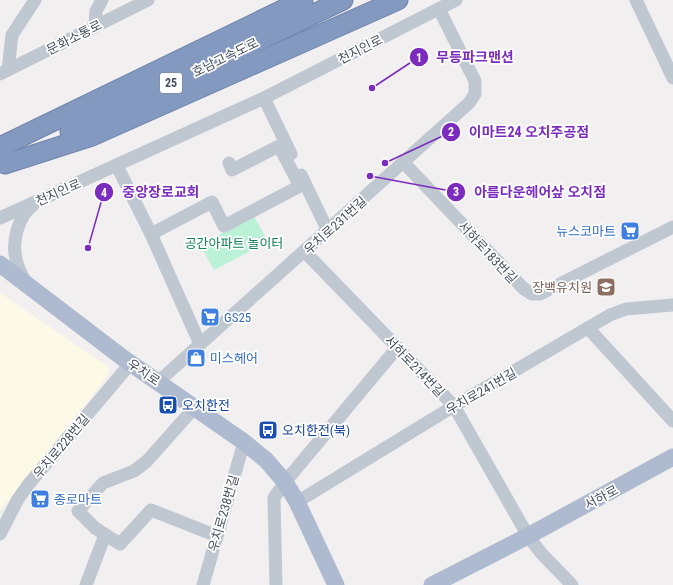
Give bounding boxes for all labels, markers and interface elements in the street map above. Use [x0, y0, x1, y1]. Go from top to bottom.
street label: 문화소통로 [44, 17, 104, 58]
street label: 천지인로 [336, 32, 385, 67]
street label: 호남고속도로 [190, 35, 261, 80]
callout: 무등파크맨션 [409, 44, 522, 70]
text: 무등파크맨션 [436, 49, 514, 65]
text: 1 [416, 51, 422, 65]
road number: 25 [160, 73, 182, 93]
callout: 이마트24 오치주공점 [441, 119, 597, 145]
text: 이마트24 오치주공점 [469, 124, 589, 140]
text: 2 [448, 125, 454, 139]
street label: 천지인로 [33, 176, 83, 209]
callout: 중앙장로교회 [94, 179, 207, 205]
callout: 아름다운헤어샆 오치점 [446, 179, 614, 205]
text: 중앙장로교회 [122, 184, 200, 200]
text: 아름다운헤어샆 오치점 [474, 184, 606, 200]
text: 3 [453, 185, 459, 199]
text: 4 [101, 186, 107, 200]
street label: 우치로231번길 [301, 193, 370, 257]
street label: 서하로183번길 [455, 218, 520, 286]
supermarket icon: 뉴스코마트 [619, 220, 641, 242]
place label: 뉴스코마트 [556, 224, 616, 239]
park label: 공간아파트 놀이터 [185, 236, 283, 251]
school or university icon: 장백유치원 [595, 276, 617, 298]
place label: 장백유치원 [532, 280, 592, 295]
supermarket icon: GS25 [199, 306, 221, 328]
place label: GS25 [224, 310, 251, 325]
street label: 서하로214번길 [382, 333, 447, 400]
shop icon: 미스헤어 [185, 347, 207, 369]
place label: 미스헤어 [210, 351, 258, 366]
street label: 우치로 [125, 356, 163, 389]
street label: 우치로241번길 [443, 365, 519, 418]
bus stop icon: 오치한전 [157, 394, 179, 416]
place label: 오치한전 [182, 398, 230, 413]
street label: 우치로228번길 [30, 411, 93, 481]
bus stop icon: 오치한전(북) [257, 419, 279, 441]
place label: 오치한전(북) [282, 423, 350, 438]
street label: 우치로238번길 [205, 473, 242, 553]
street label: 서하로 [582, 482, 621, 512]
supermarket icon: 종로마트 [29, 488, 51, 510]
place label: 종로마트 [54, 492, 102, 507]

